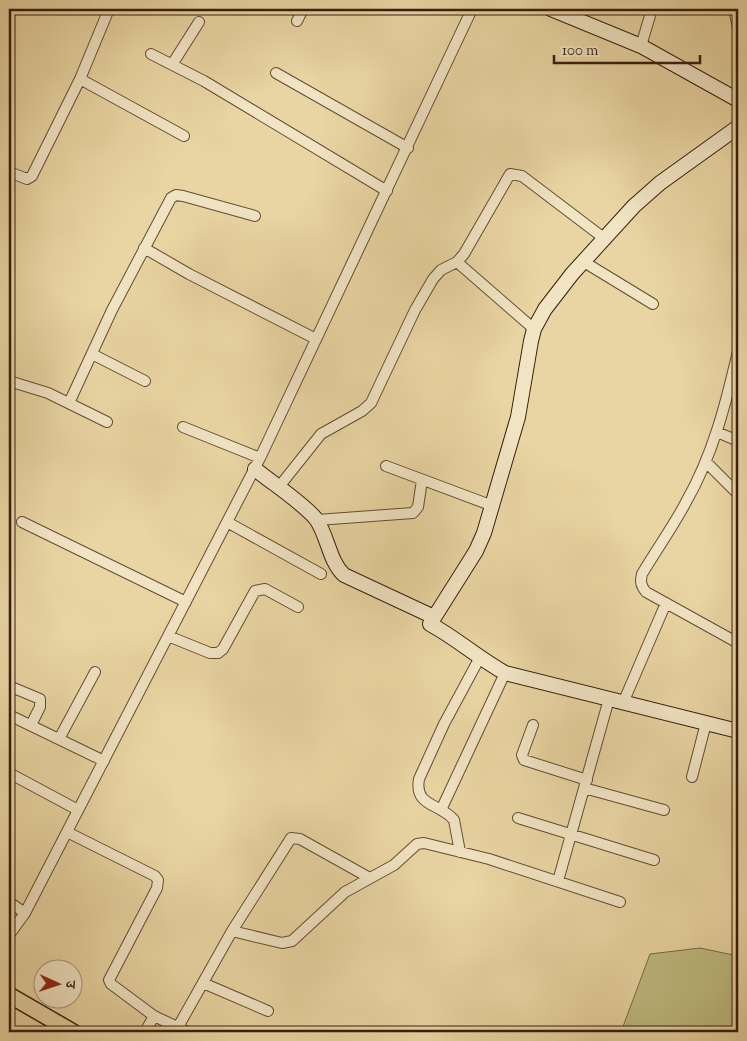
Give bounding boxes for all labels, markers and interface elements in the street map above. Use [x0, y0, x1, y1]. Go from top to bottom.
scale bar [554, 32, 701, 64]
text: 100 m [562, 41, 599, 62]
north arrow [32, 958, 82, 1008]
text: उ [59, 979, 79, 990]

